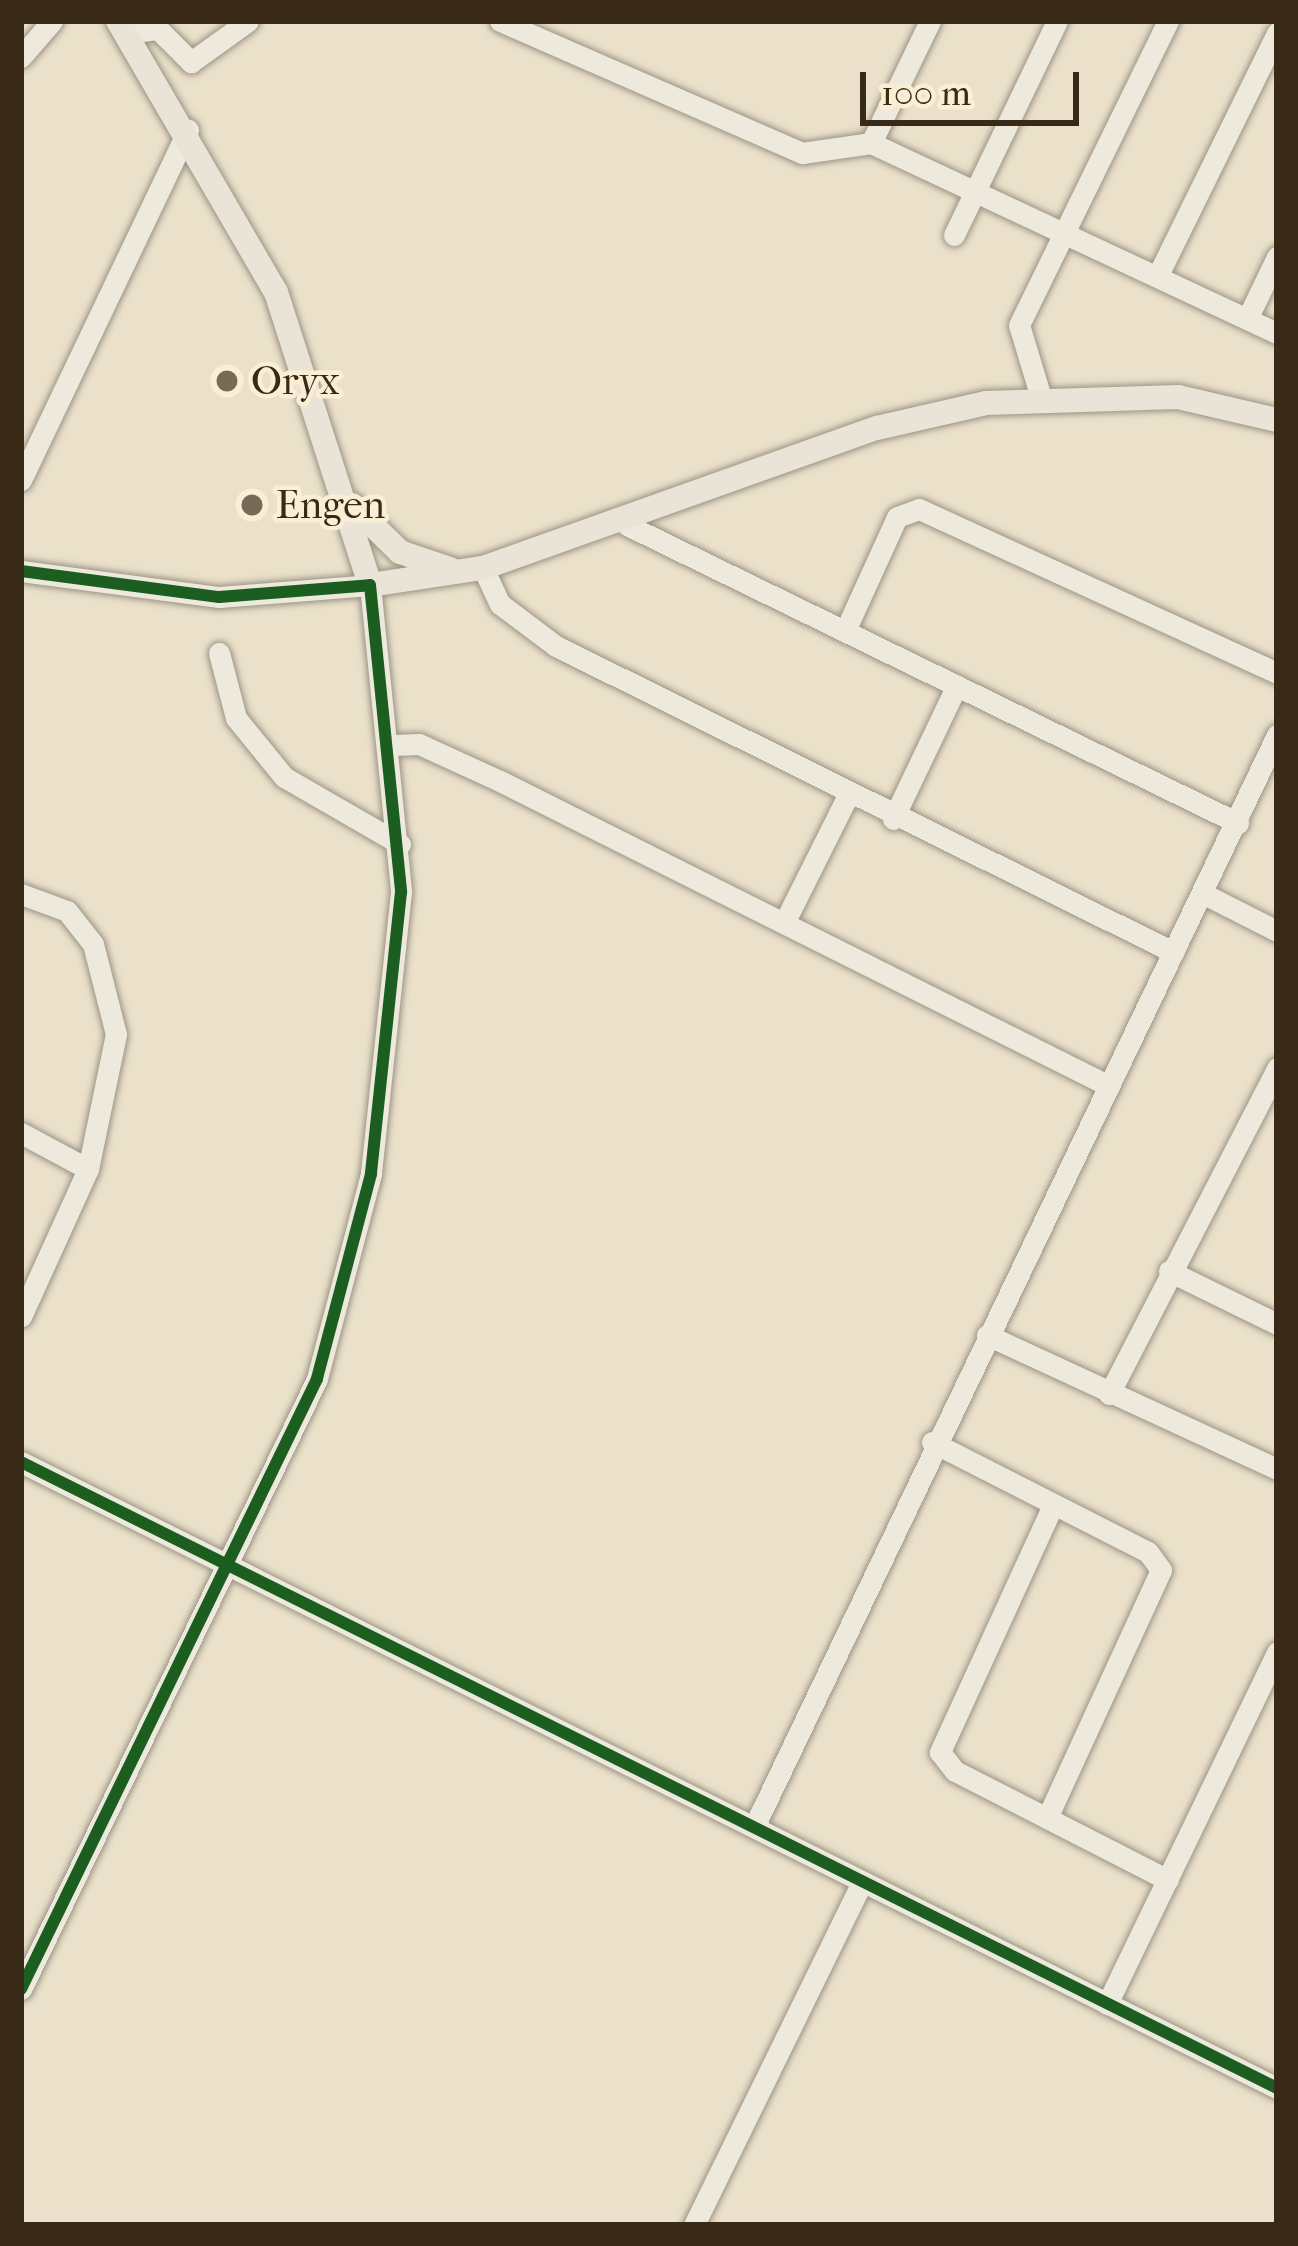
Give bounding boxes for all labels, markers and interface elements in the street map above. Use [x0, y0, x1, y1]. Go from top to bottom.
scale bar [866, 48, 1085, 122]
text: 100 m [881, 72, 971, 114]
place label: Oryx [251, 358, 340, 404]
marker: Oryx [214, 368, 240, 394]
place label: Engen [276, 482, 385, 528]
marker: Engen [239, 492, 265, 518]

